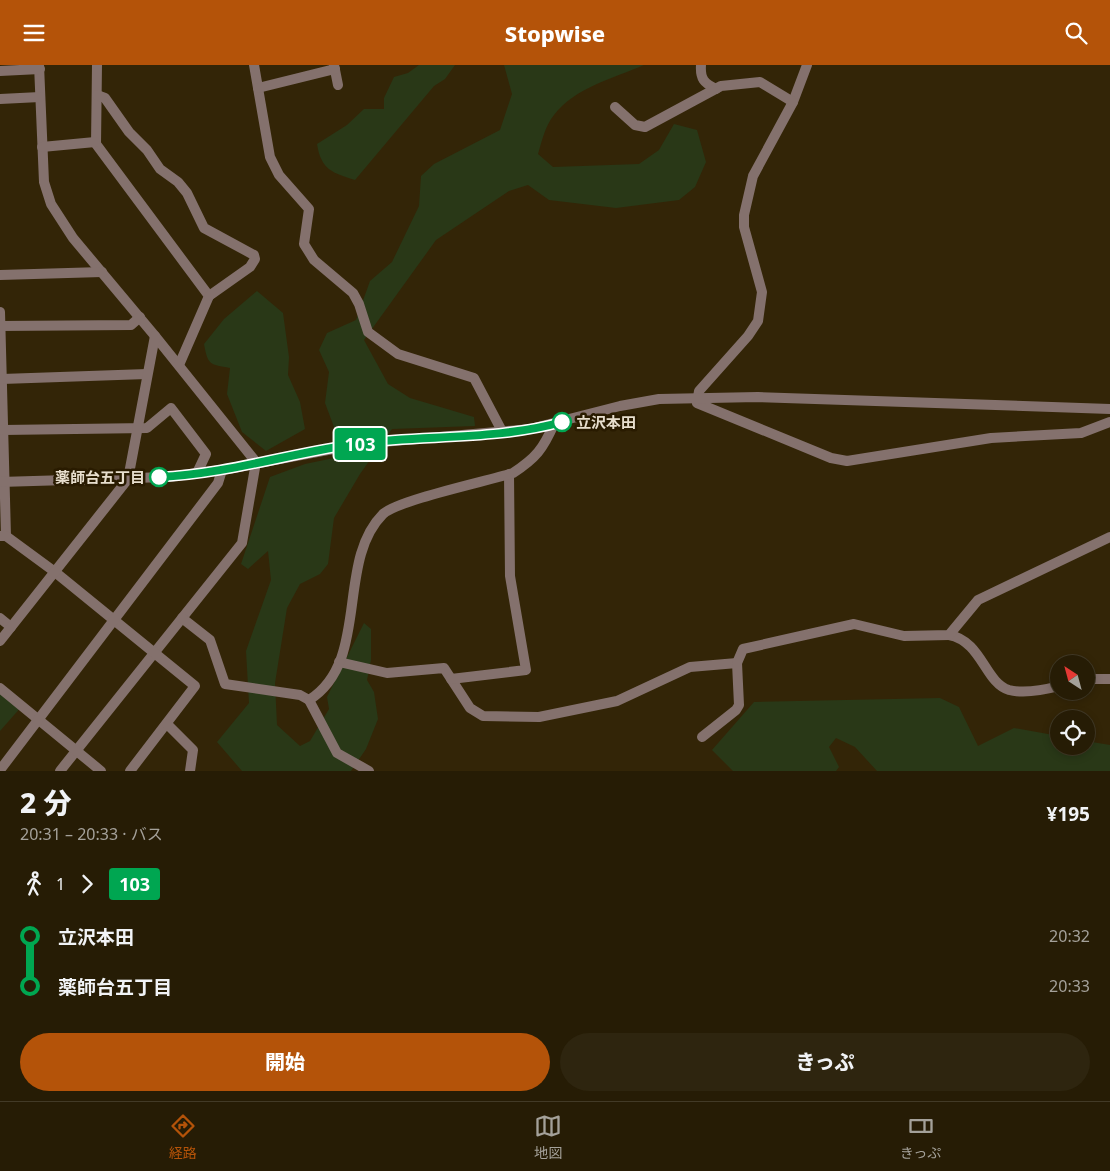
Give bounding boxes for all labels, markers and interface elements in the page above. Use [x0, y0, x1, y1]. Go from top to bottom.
text: Stopwise [505, 18, 605, 48]
icon: menu [20, 19, 48, 47]
icon: search [1062, 19, 1090, 47]
marker: 立沢本田 [552, 412, 572, 432]
place label: 立沢本田 [576, 412, 636, 432]
line badge: 103 [331, 428, 389, 460]
text: 103 [345, 432, 375, 456]
place label: 薬師台五丁目 [55, 467, 145, 487]
marker: 薬師台五丁目 [149, 467, 169, 487]
north arrow [1050, 655, 1095, 700]
map controls [1050, 655, 1095, 755]
button: locate [1050, 710, 1095, 755]
text: 2 分 [20, 783, 71, 821]
text: ¥195 [1047, 801, 1090, 827]
text: 20:31 – 20:33 · バス [20, 823, 163, 845]
icon: walk [20, 870, 48, 898]
icon: forward [73, 870, 101, 898]
text: 103 [119, 872, 150, 896]
text: 1 [56, 873, 65, 895]
text: 立沢本田 [58, 924, 134, 950]
text: 20:32 [1049, 925, 1090, 947]
text: 薬師台五丁目 [58, 974, 172, 1000]
text: 20:33 [1049, 975, 1090, 997]
button: 開始 [20, 1033, 550, 1091]
button: きっぷ [560, 1033, 1090, 1091]
tab: 経路 [169, 1112, 197, 1162]
tab: 地図 [534, 1112, 562, 1162]
tab: きっぷ [900, 1112, 941, 1162]

